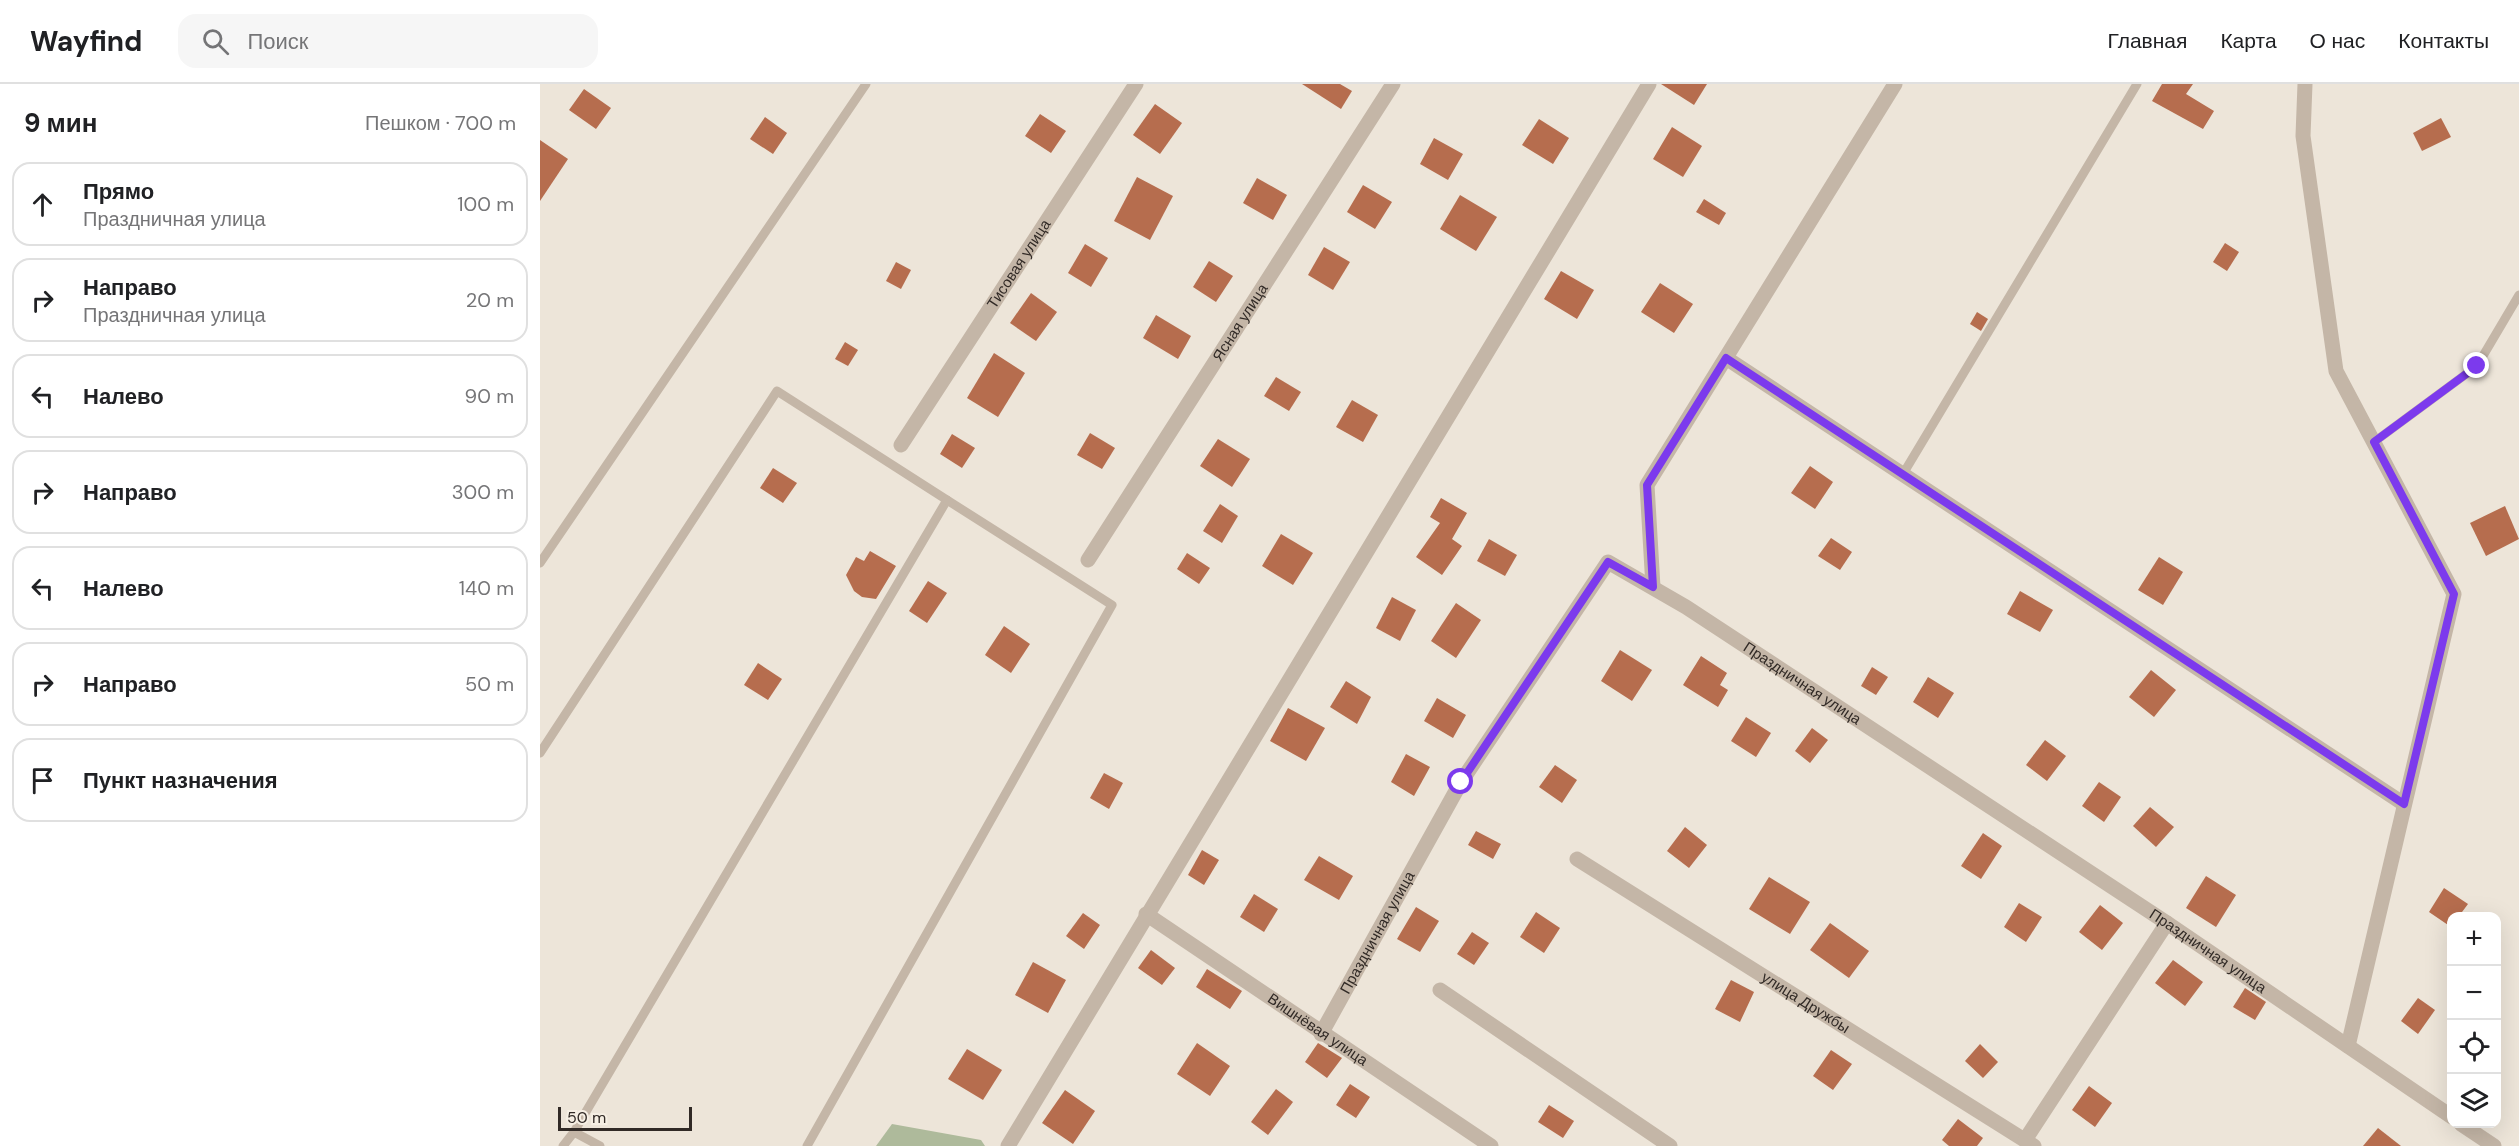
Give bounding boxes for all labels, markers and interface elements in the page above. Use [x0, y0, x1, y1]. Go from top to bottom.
search box [178, 14, 598, 68]
text: Wayfind [30, 23, 142, 60]
icon: search [199, 25, 232, 58]
text: Поиск [247, 27, 308, 56]
text: Главная [2107, 27, 2187, 55]
text: Карта [2220, 27, 2277, 55]
text: О нас [2310, 27, 2365, 55]
text: Контакты [2398, 27, 2489, 55]
text: 9 мин [24, 106, 98, 140]
text: Пешком · 700 m [365, 110, 516, 136]
text: Прямо [83, 177, 154, 206]
icon: ahead [26, 188, 59, 221]
text: 100 m [457, 191, 514, 217]
text: Праздничная улица [83, 206, 266, 232]
street label: Тисовая улица [983, 215, 1056, 312]
text: Направо [83, 273, 177, 302]
street label: Ясная улица [1208, 279, 1273, 365]
icon: right [26, 284, 59, 317]
text: 20 m [466, 287, 514, 313]
text: Праздничная улица [83, 302, 266, 328]
route end [2463, 352, 2489, 378]
icon: left [26, 380, 59, 413]
text: Налево [83, 382, 164, 411]
text: 90 m [465, 383, 514, 409]
icon: right [26, 476, 59, 509]
text: Направо [83, 478, 177, 507]
text: 300 m [452, 479, 514, 505]
icon: left [26, 572, 59, 605]
text: Налево [83, 574, 164, 603]
text: 140 m [459, 575, 514, 601]
street label: Праздничная улица [1739, 637, 1866, 730]
icon: right [26, 668, 59, 701]
text: Направо [83, 670, 177, 699]
text: 50 m [465, 671, 514, 697]
icon: arrive [26, 764, 59, 797]
text: Пункт назначения [83, 766, 278, 795]
route start [1447, 768, 1473, 794]
street label: Праздничная улица [1335, 867, 1420, 997]
street label: Праздничная улица [2146, 904, 2271, 998]
map controls [2447, 912, 2501, 1128]
button: + [2447, 912, 2501, 966]
button: − [2447, 966, 2501, 1020]
street label: улица Дружбы [1758, 967, 1854, 1038]
street label: Вишнёвая улица [1264, 989, 1372, 1071]
button: locate [2447, 1020, 2501, 1074]
button: layers [2447, 1074, 2501, 1128]
scale bar [558, 1104, 692, 1132]
text: 50 m [567, 1107, 606, 1128]

